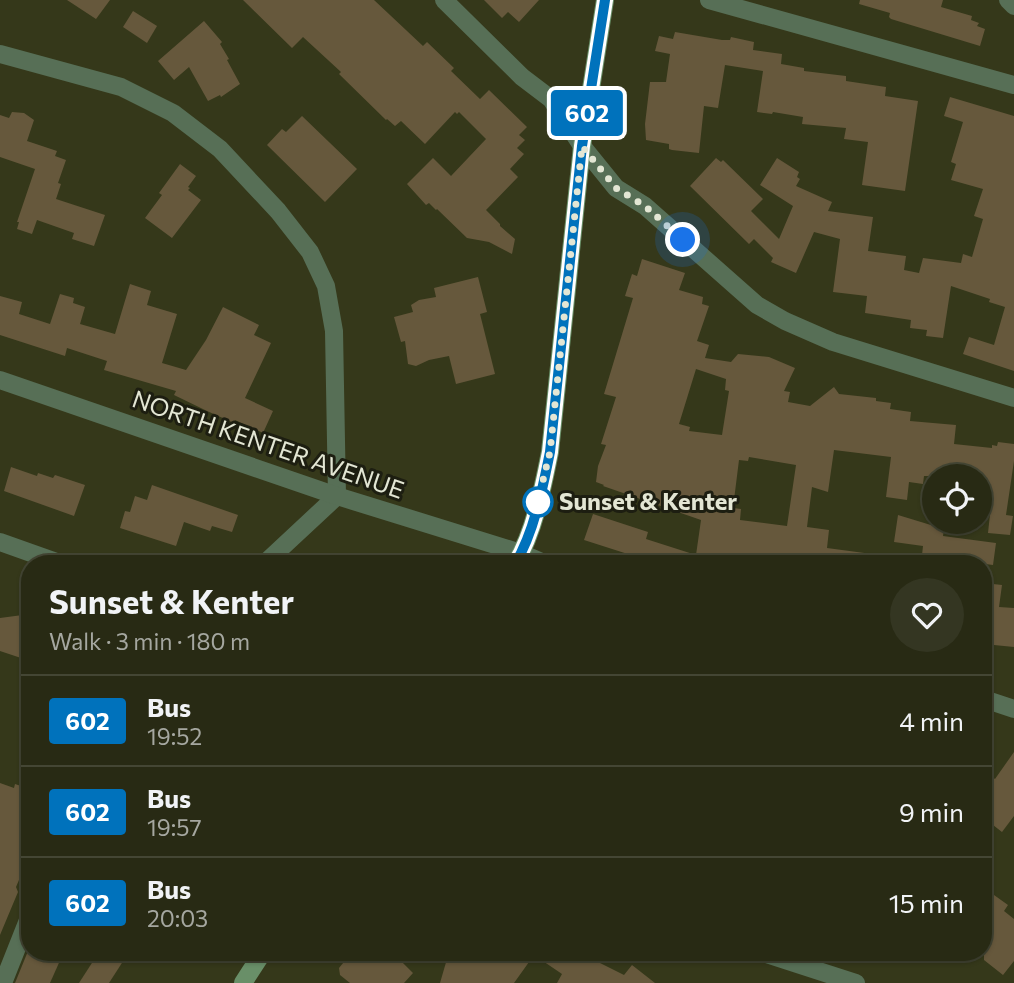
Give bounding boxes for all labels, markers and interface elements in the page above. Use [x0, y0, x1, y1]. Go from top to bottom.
line badge: 602 [547, 90, 627, 136]
text: 602 [565, 98, 609, 127]
your location [665, 222, 700, 257]
street label: NORTH KENTER AVENUE [129, 383, 408, 504]
map controls [922, 464, 992, 534]
button: locate [922, 464, 992, 534]
place label: Sunset & Kenter [559, 486, 737, 515]
marker: Sunset & Kenter [523, 487, 553, 517]
button: heart [890, 578, 964, 652]
text: Sunset & Kenter [49, 580, 294, 621]
text: Walk · 3 min · 180 m [49, 627, 250, 655]
text: Bus [147, 691, 191, 722]
text: 4 min [899, 705, 964, 736]
text: 602 [65, 706, 110, 735]
text: 19:52 [147, 722, 202, 750]
text: Bus [147, 782, 191, 813]
text: 9 min [899, 796, 964, 827]
text: 602 [65, 797, 110, 826]
text: 19:57 [147, 813, 202, 841]
text: Bus [147, 873, 191, 904]
text: 15 min [889, 887, 964, 918]
text: 602 [65, 888, 110, 917]
text: 20:03 [147, 904, 208, 932]

